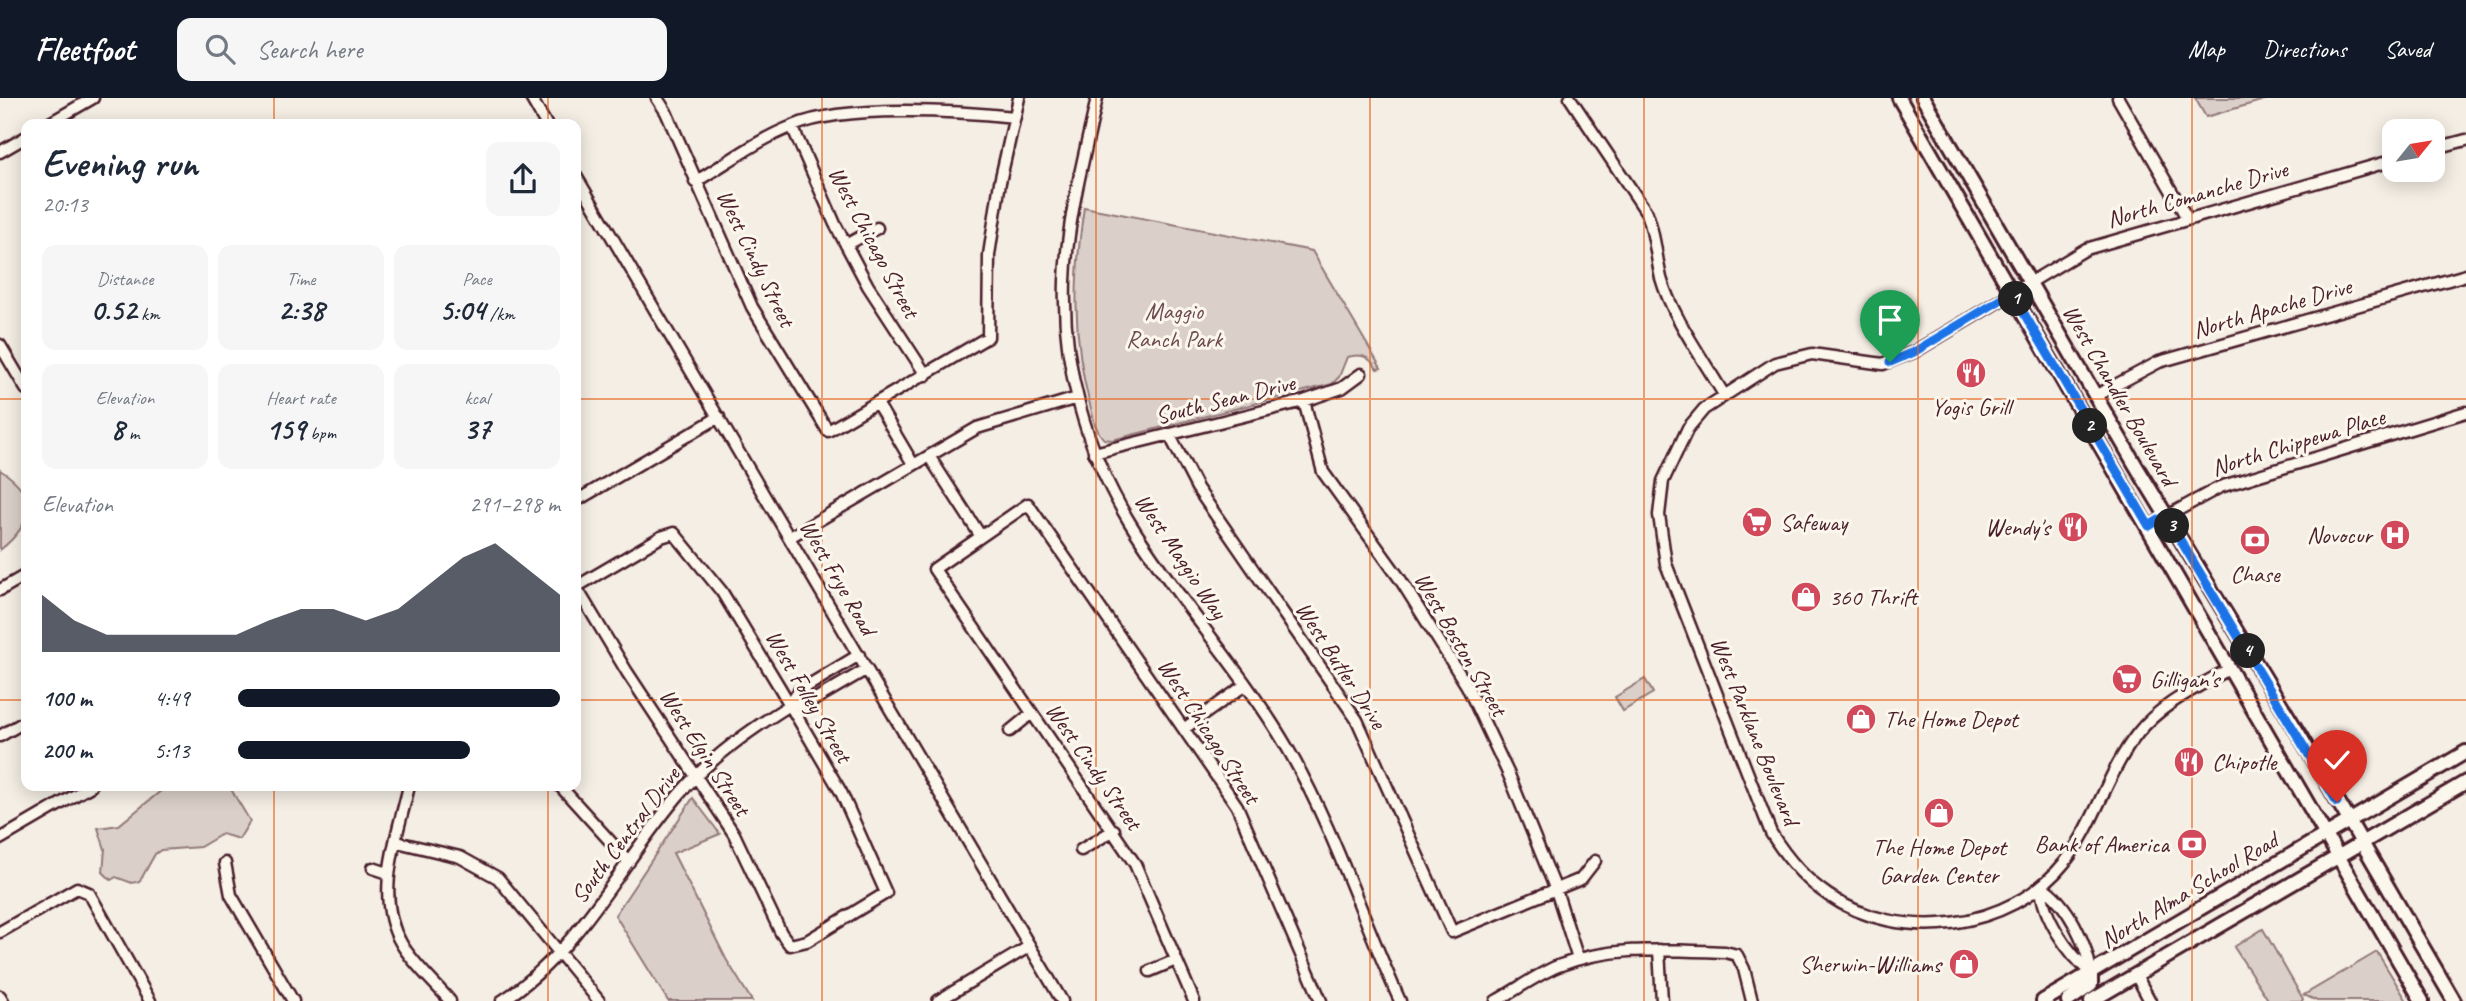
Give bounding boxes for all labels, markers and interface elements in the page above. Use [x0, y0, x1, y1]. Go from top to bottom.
search box [177, 18, 667, 81]
text: Fleetfoot [35, 28, 135, 70]
icon: search [201, 30, 239, 68]
text: Search here [257, 33, 363, 66]
text: Map [2188, 34, 2225, 64]
text: Directions [2263, 34, 2346, 64]
text: Saved [2384, 34, 2431, 64]
north arrow [2382, 119, 2445, 182]
map controls [2382, 119, 2445, 182]
text: Evening run [42, 140, 198, 187]
button: share [486, 142, 560, 216]
street label: North Comanche Drive [2103, 153, 2293, 234]
street label: West Chicago Street [822, 161, 927, 325]
street label: West Cindy Street [710, 185, 803, 333]
text: 20:13 [42, 190, 88, 219]
text: Distance [97, 267, 153, 291]
text: Time [286, 267, 316, 291]
text: Pace [462, 267, 492, 291]
street label: North Apache Drive [2189, 270, 2357, 345]
pin: 1 [1998, 282, 2034, 316]
text: 1 [2011, 286, 2020, 310]
pin [1860, 290, 1920, 362]
text: 0.52 [90, 291, 136, 329]
text: 2:38 [278, 291, 324, 329]
text: 5:04 [439, 291, 485, 329]
park label: Maggio Ranch Park [1126, 296, 1224, 354]
street label: West Chandler Boulevard [2056, 299, 2186, 494]
icon: arrive [1871, 301, 1909, 339]
text: km [136, 302, 160, 326]
text: /km [485, 302, 515, 326]
restaurant icon: Yogis Grill [1954, 356, 1988, 390]
street label: South Sean Drive [1152, 367, 1300, 431]
text: Elevation [96, 386, 154, 410]
text: Heart rate [266, 386, 336, 410]
text: kcal [464, 386, 490, 410]
place label: Yogis Grill [1931, 392, 2015, 422]
street label: North Chippewa Place [2208, 401, 2390, 483]
pin: 2 [2072, 408, 2108, 444]
text: 8 [111, 410, 124, 448]
text: 159 [266, 410, 305, 448]
text: 37 [464, 410, 490, 448]
text: 2 [2085, 413, 2094, 437]
text: m [124, 421, 139, 445]
text: bpm [305, 421, 336, 445]
street label: West Maggio Way [1128, 487, 1235, 626]
text: Elevation [42, 490, 113, 519]
text: 291–298 m [469, 490, 560, 519]
supermarket icon: Safeway [1740, 505, 1774, 539]
place label: Safeway [1780, 507, 1849, 537]
pin: 3 [2154, 508, 2190, 544]
restaurant icon: Wendy's [2056, 510, 2090, 544]
place label: Wendy's [1985, 512, 2053, 542]
text: 3 [2167, 513, 2176, 537]
street label: West Frye Road [793, 514, 885, 643]
hospital icon: Novocur [2378, 518, 2412, 552]
place label: Novocur [2307, 520, 2374, 550]
bank icon: Chase [2238, 523, 2272, 557]
place label: Chase [2231, 559, 2282, 589]
street label: West Boston Street [1408, 567, 1515, 723]
shop icon: 360 Thrift [1789, 580, 1823, 614]
place label: 360 Thrift [1829, 582, 1919, 612]
street label: West Butler Drive [1289, 596, 1394, 736]
street label: West Folley Street [759, 624, 860, 769]
street label: West Parklane Boulevard [1704, 633, 1808, 833]
pin: 4 [2230, 634, 2266, 668]
text: 4 [2243, 638, 2252, 662]
street label: West Chicago Street [1151, 653, 1268, 811]
supermarket icon: Gilligan's [2110, 662, 2144, 696]
place label: Gilligan's [2150, 664, 2222, 694]
street label: West Elgin Street [653, 683, 758, 823]
text: 100 m [42, 684, 92, 713]
text: 4:49 [154, 684, 190, 713]
street label: West Cindy Street [1039, 696, 1150, 837]
shop icon: The Home Depot [1844, 702, 1878, 736]
place label: The Home Depot [1884, 704, 2020, 734]
pin [2307, 730, 2367, 802]
text: 200 m [42, 736, 92, 765]
text: 5:13 [154, 736, 190, 765]
icon: check [2318, 741, 2356, 779]
restaurant icon: Chipotle [2172, 745, 2206, 779]
place label: Chipotle [2212, 747, 2278, 777]
street label: South Central Drive [564, 759, 688, 909]
shop icon: The Home Depot Garden Center [1922, 796, 1956, 830]
street label: North Alma School Road [2095, 823, 2286, 955]
bank icon: Bank of America [2175, 827, 2209, 861]
place label: Bank of America [2034, 829, 2170, 859]
place label: The Home Depot Garden Center [1872, 832, 2008, 890]
shop icon: Sherwin-Williams [1947, 947, 1981, 981]
place label: Sherwin-Williams [1799, 949, 1944, 979]

